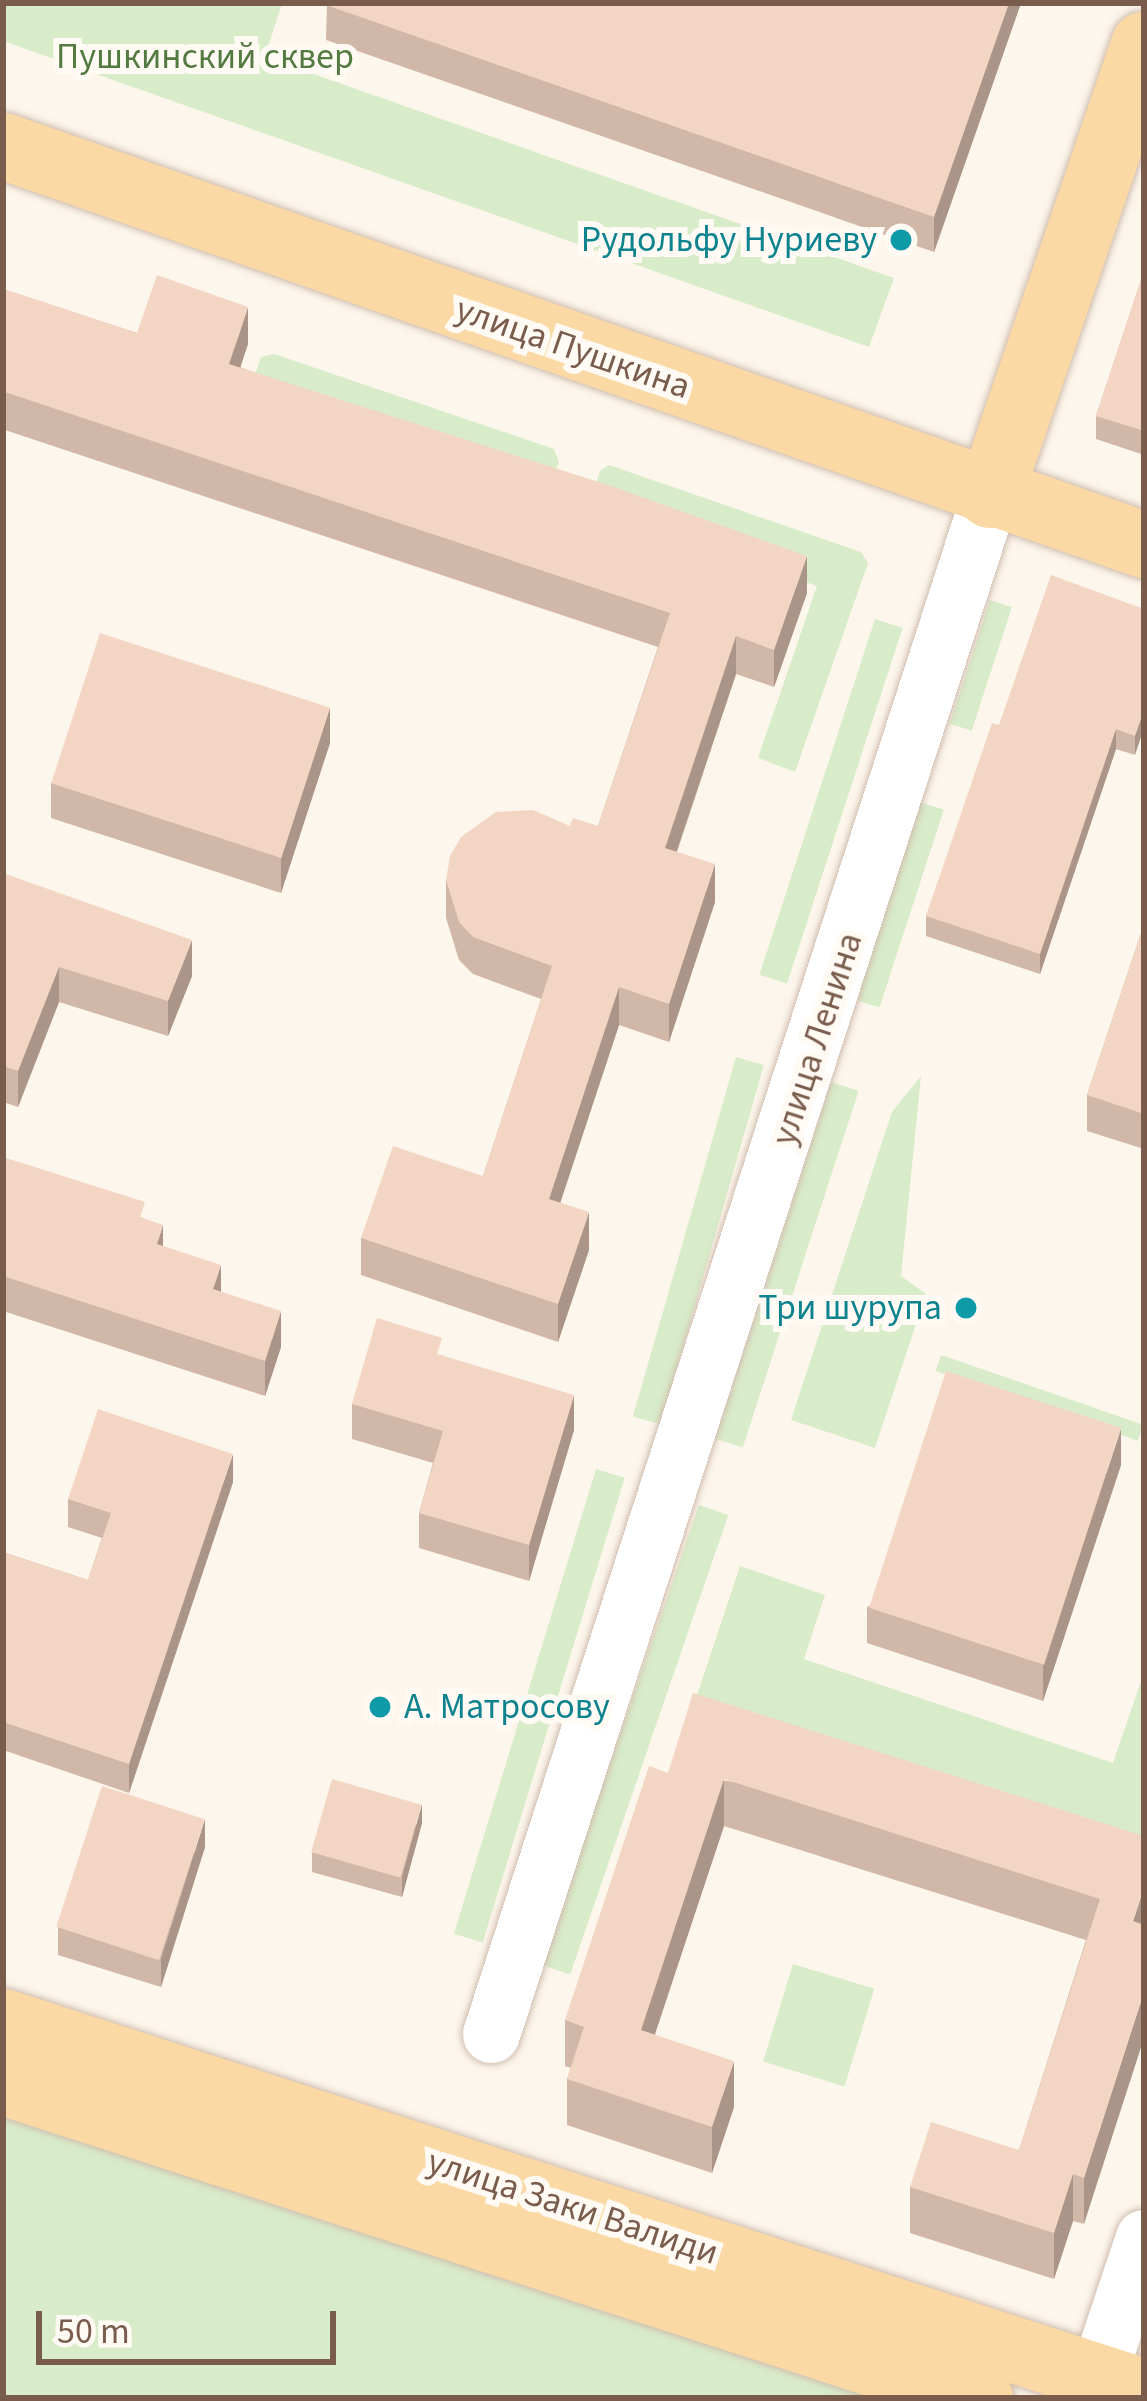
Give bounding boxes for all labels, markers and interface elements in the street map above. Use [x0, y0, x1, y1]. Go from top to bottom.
park label: Пушкинский сквер [56, 35, 354, 79]
place label: Рудольфу Нуриеву [581, 218, 877, 262]
marker: Рудольфу Нуриеву [888, 227, 914, 253]
street label: улица Пушкина [450, 288, 696, 408]
street label: улица Ленина [762, 927, 872, 1151]
place label: Три шурупа [758, 1286, 942, 1330]
marker: Три шурупа [953, 1295, 979, 1321]
place label: А. Матросову [404, 1685, 610, 1729]
marker: А. Матросову [367, 1694, 393, 1720]
street label: улица Заки Валиди [422, 2140, 724, 2274]
scale bar [42, 2287, 342, 2361]
text: 50 m [57, 2306, 130, 2357]

